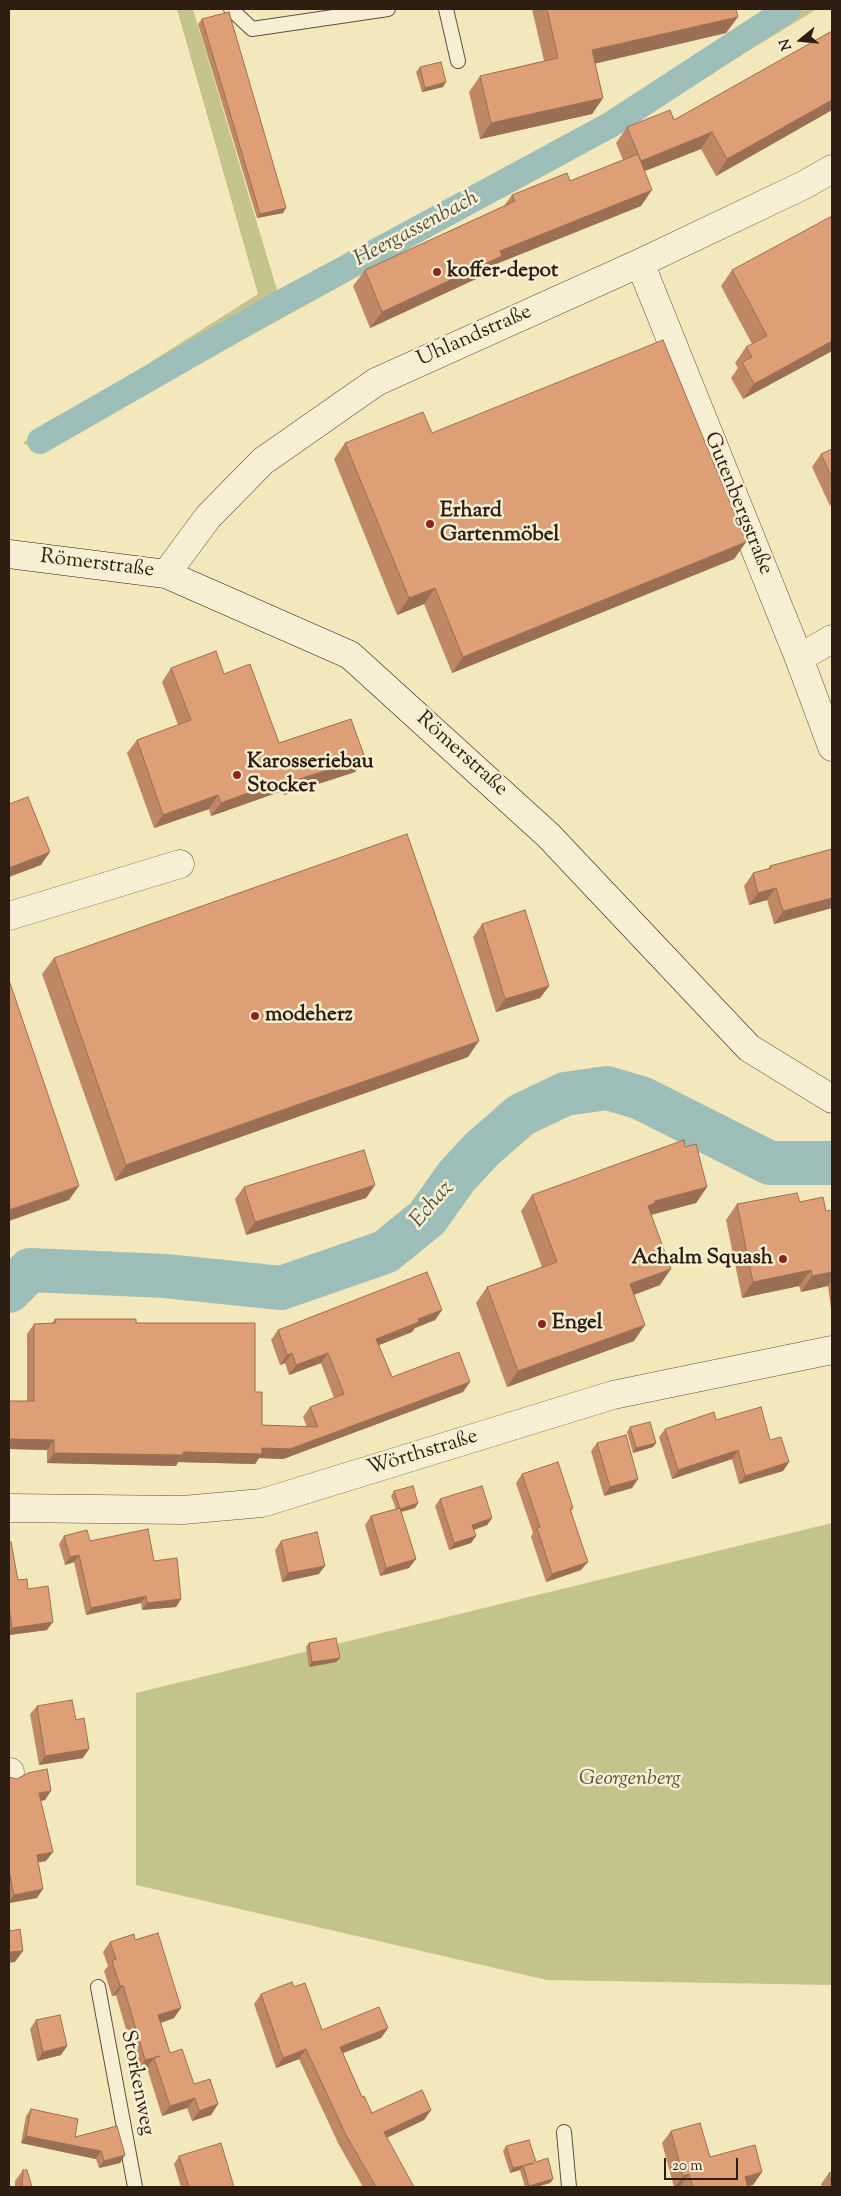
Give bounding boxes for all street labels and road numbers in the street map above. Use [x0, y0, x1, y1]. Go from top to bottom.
street label: Uhlandstraße [414, 300, 536, 374]
street label: Gutenbergstraße [697, 429, 777, 579]
street label: Römerstraße [39, 546, 155, 584]
street label: Römerstraße [410, 707, 512, 803]
street label: Wörthstraße [365, 1425, 481, 1483]
street label: Storkenweg [113, 2028, 159, 2138]

